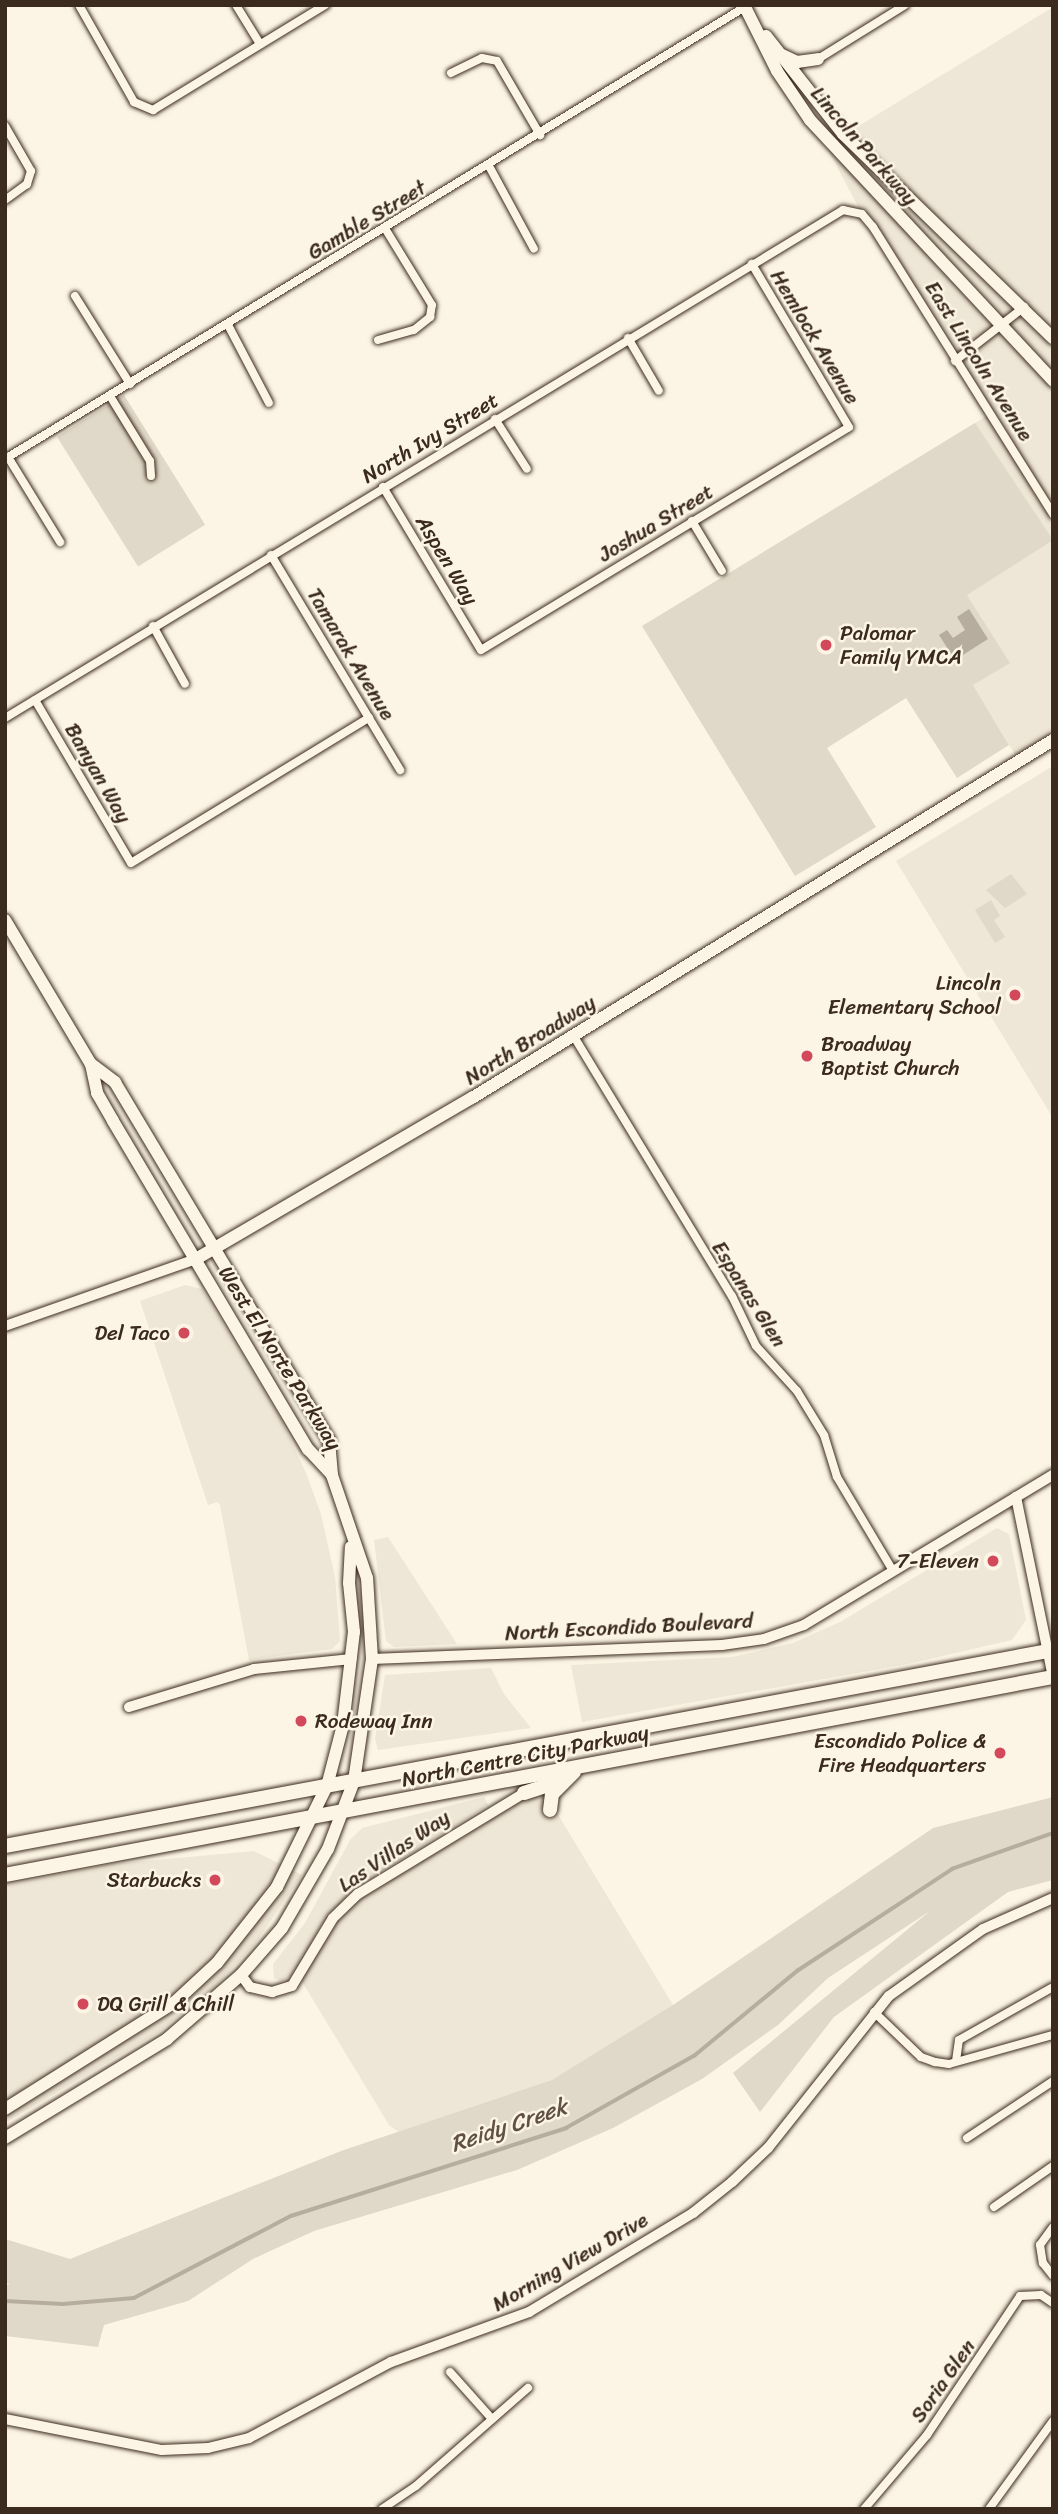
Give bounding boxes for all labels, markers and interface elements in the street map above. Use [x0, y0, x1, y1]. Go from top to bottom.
street label: Lincoln Parkway [805, 81, 923, 211]
street label: Gamble Street [303, 175, 431, 265]
street label: Hemlock Avenue [765, 265, 865, 409]
street label: East Lincoln Avenue [919, 276, 1039, 446]
street label: North Ivy Street [357, 387, 503, 489]
street label: Joshua Street [594, 479, 718, 567]
street label: Aspen Way [410, 511, 484, 609]
street label: Tamarak Avenue [302, 583, 400, 725]
place label: Palomar Family YMCA [840, 620, 962, 670]
marker: Palomar Family YMCA [818, 637, 834, 653]
street label: Banyan Way [59, 719, 137, 827]
place label: Lincoln Elementary School [828, 970, 1001, 1020]
marker: Lincoln Elementary School [1007, 987, 1023, 1003]
street label: North Broadway [460, 990, 600, 1090]
place label: Broadway Baptist Church [821, 1031, 960, 1081]
marker: Broadway Baptist Church [799, 1048, 815, 1064]
street label: Espanas Glen [706, 1236, 792, 1352]
street label: West El Norte Parkway [213, 1261, 347, 1455]
place label: Del Taco [94, 1320, 170, 1346]
marker: Del Taco [176, 1325, 192, 1341]
place label: 7-Eleven [897, 1548, 979, 1574]
marker: 7-Eleven [985, 1553, 1001, 1569]
street label: North Escondido Boulevard [504, 1608, 754, 1646]
place label: Rodeway Inn [315, 1708, 432, 1734]
marker: Rodeway Inn [293, 1713, 309, 1729]
street label: North Centre City Parkway [399, 1720, 651, 1792]
place label: Escondido Police & Fire Headquarters [814, 1728, 986, 1778]
marker: Escondido Police & Fire Headquarters [992, 1745, 1008, 1761]
street label: Las Villas Way [334, 1805, 454, 1897]
place label: Starbucks [107, 1867, 201, 1893]
marker: Starbucks [207, 1872, 223, 1888]
place label: DQ Grill & Chill [97, 1991, 234, 2017]
marker: DQ Grill & Chill [75, 1996, 91, 2012]
water label: Reidy Creek [447, 2093, 571, 2159]
street label: Morning View Drive [487, 2207, 653, 2317]
street label: Soria Glen [905, 2335, 981, 2427]

